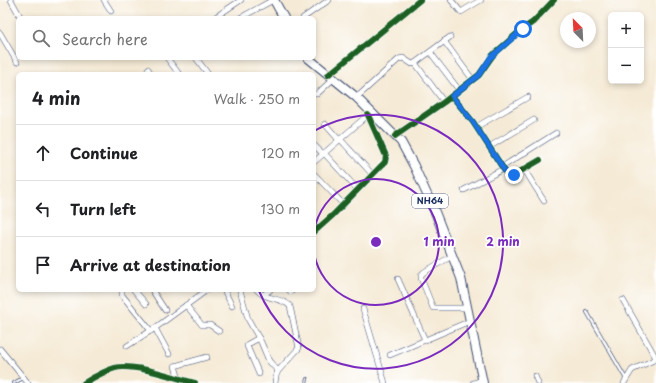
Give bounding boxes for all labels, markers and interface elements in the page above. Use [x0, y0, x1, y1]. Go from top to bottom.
north arrow [560, 12, 596, 48]
map controls [608, 12, 644, 84]
button: + [608, 12, 644, 48]
search box [16, 16, 316, 60]
route start [514, 20, 532, 38]
icon: search [30, 27, 52, 49]
text: Search here [62, 27, 148, 50]
button: − [608, 48, 644, 84]
text: 4 min [32, 85, 80, 111]
text: Walk · 250 m [214, 89, 300, 108]
text: Continue [70, 141, 138, 164]
icon: ahead [32, 142, 54, 164]
text: 120 m [261, 143, 300, 162]
route end [505, 166, 523, 184]
road number: NH64 [412, 194, 448, 208]
text: Turn left [70, 197, 136, 220]
icon: left [32, 198, 54, 220]
text: 130 m [261, 199, 300, 218]
text: 1 min [423, 232, 455, 250]
text: 2 min [486, 232, 520, 250]
centre of rings [369, 235, 383, 249]
text: Arrive at destination [70, 253, 231, 276]
icon: arrive [32, 254, 54, 276]

